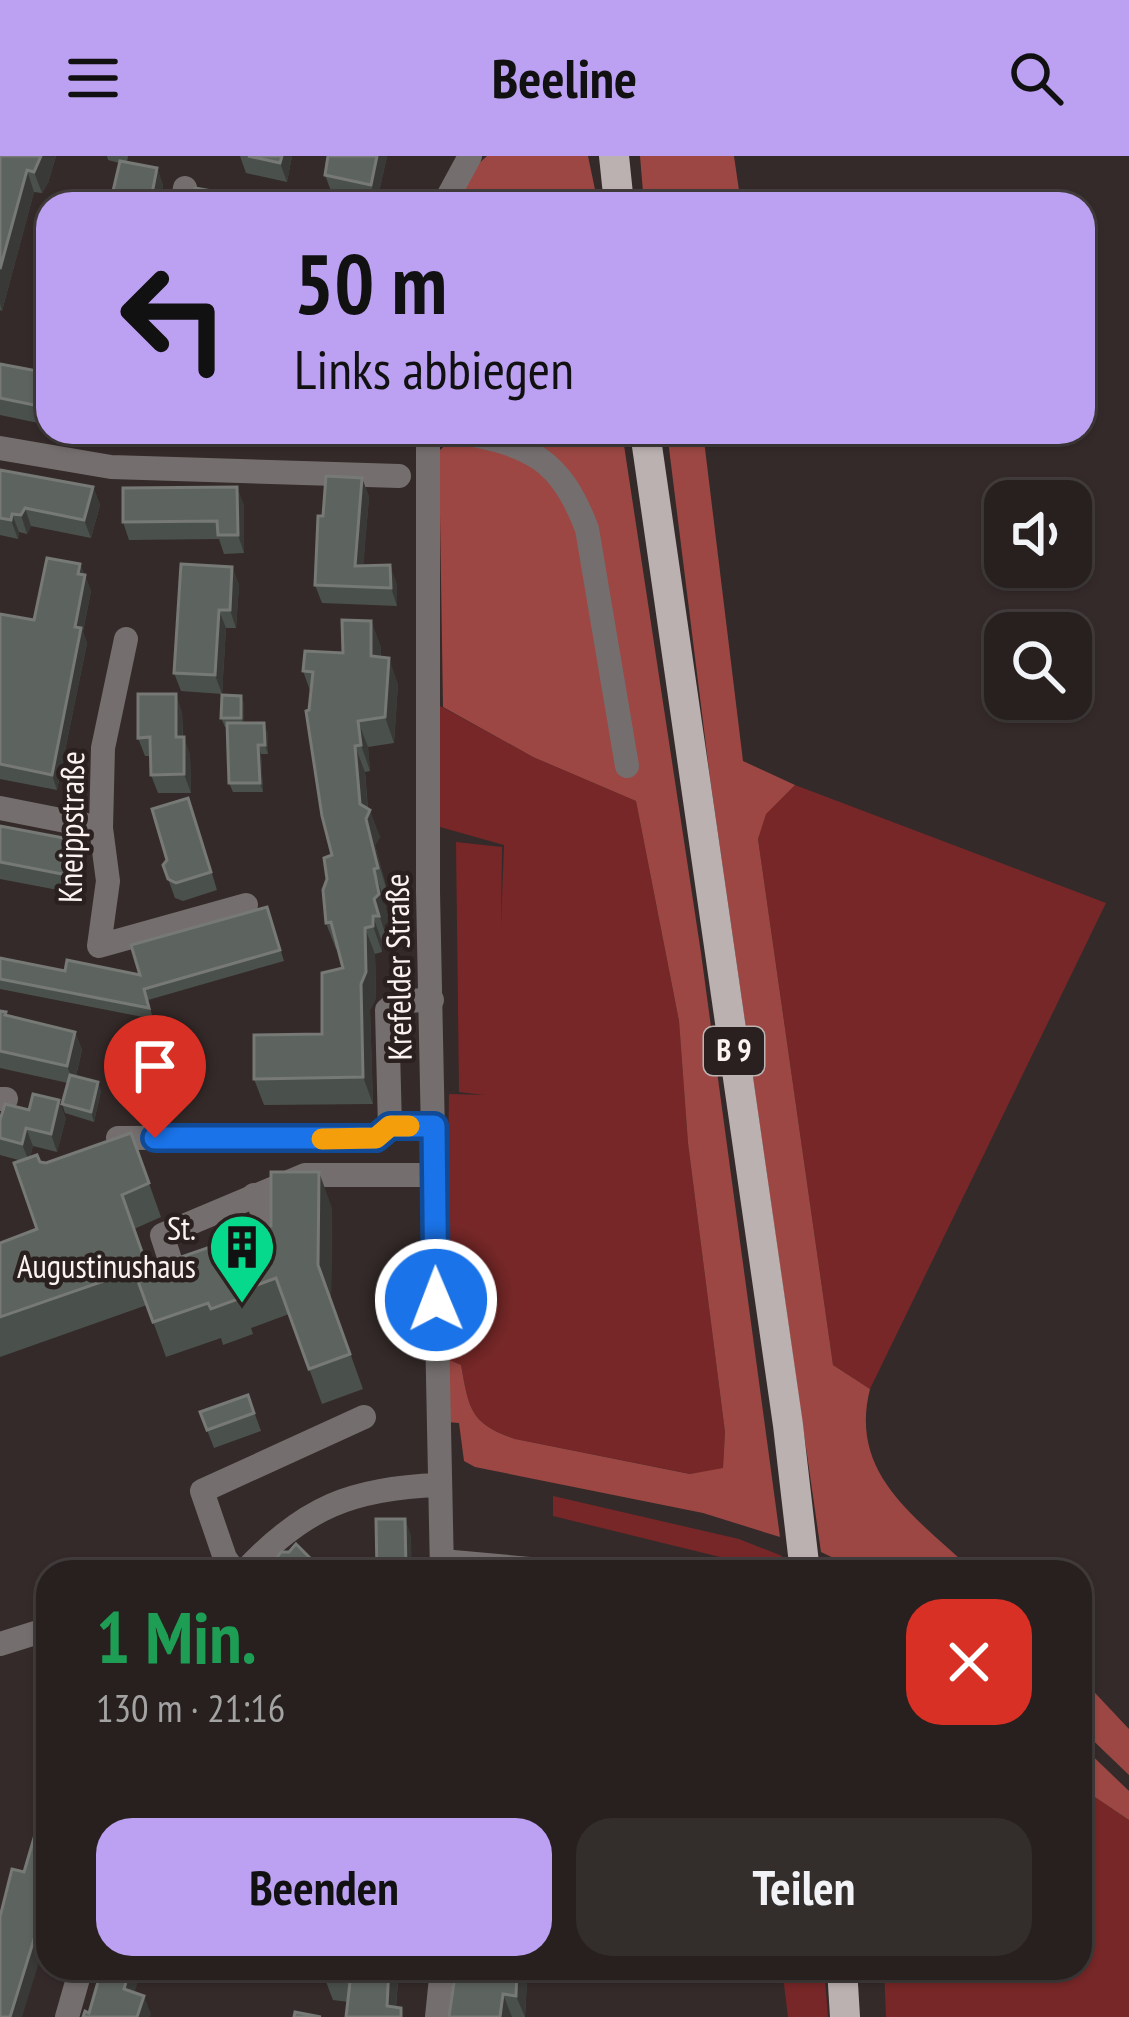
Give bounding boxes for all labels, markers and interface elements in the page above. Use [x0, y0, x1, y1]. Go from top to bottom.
text: Beeline [492, 43, 637, 113]
icon: menu [60, 45, 126, 111]
icon: search [1003, 45, 1069, 111]
text: 50 m [294, 228, 447, 337]
icon: left [96, 240, 252, 396]
text: Links abbiegen [294, 334, 574, 404]
map controls [984, 480, 1092, 720]
button: sound [984, 480, 1092, 588]
button: search [984, 612, 1092, 720]
street label: Kneippstraße [48, 751, 93, 903]
street label: Krefelder Straße [374, 873, 421, 1061]
pin [104, 1015, 206, 1138]
road number: B 9 [704, 1027, 764, 1075]
icon: arrive [122, 1033, 188, 1099]
place label: St. Augustinushaus [17, 1206, 196, 1287]
building icon: St. Augustinushaus [207, 1212, 277, 1306]
position arrow [373, 1237, 499, 1363]
text: 1 Min. [96, 1590, 257, 1683]
button: close [906, 1599, 1032, 1725]
text: 130 m · 21:16 [96, 1682, 285, 1733]
button: Beenden [96, 1818, 552, 1956]
button: Teilen [576, 1818, 1032, 1956]

